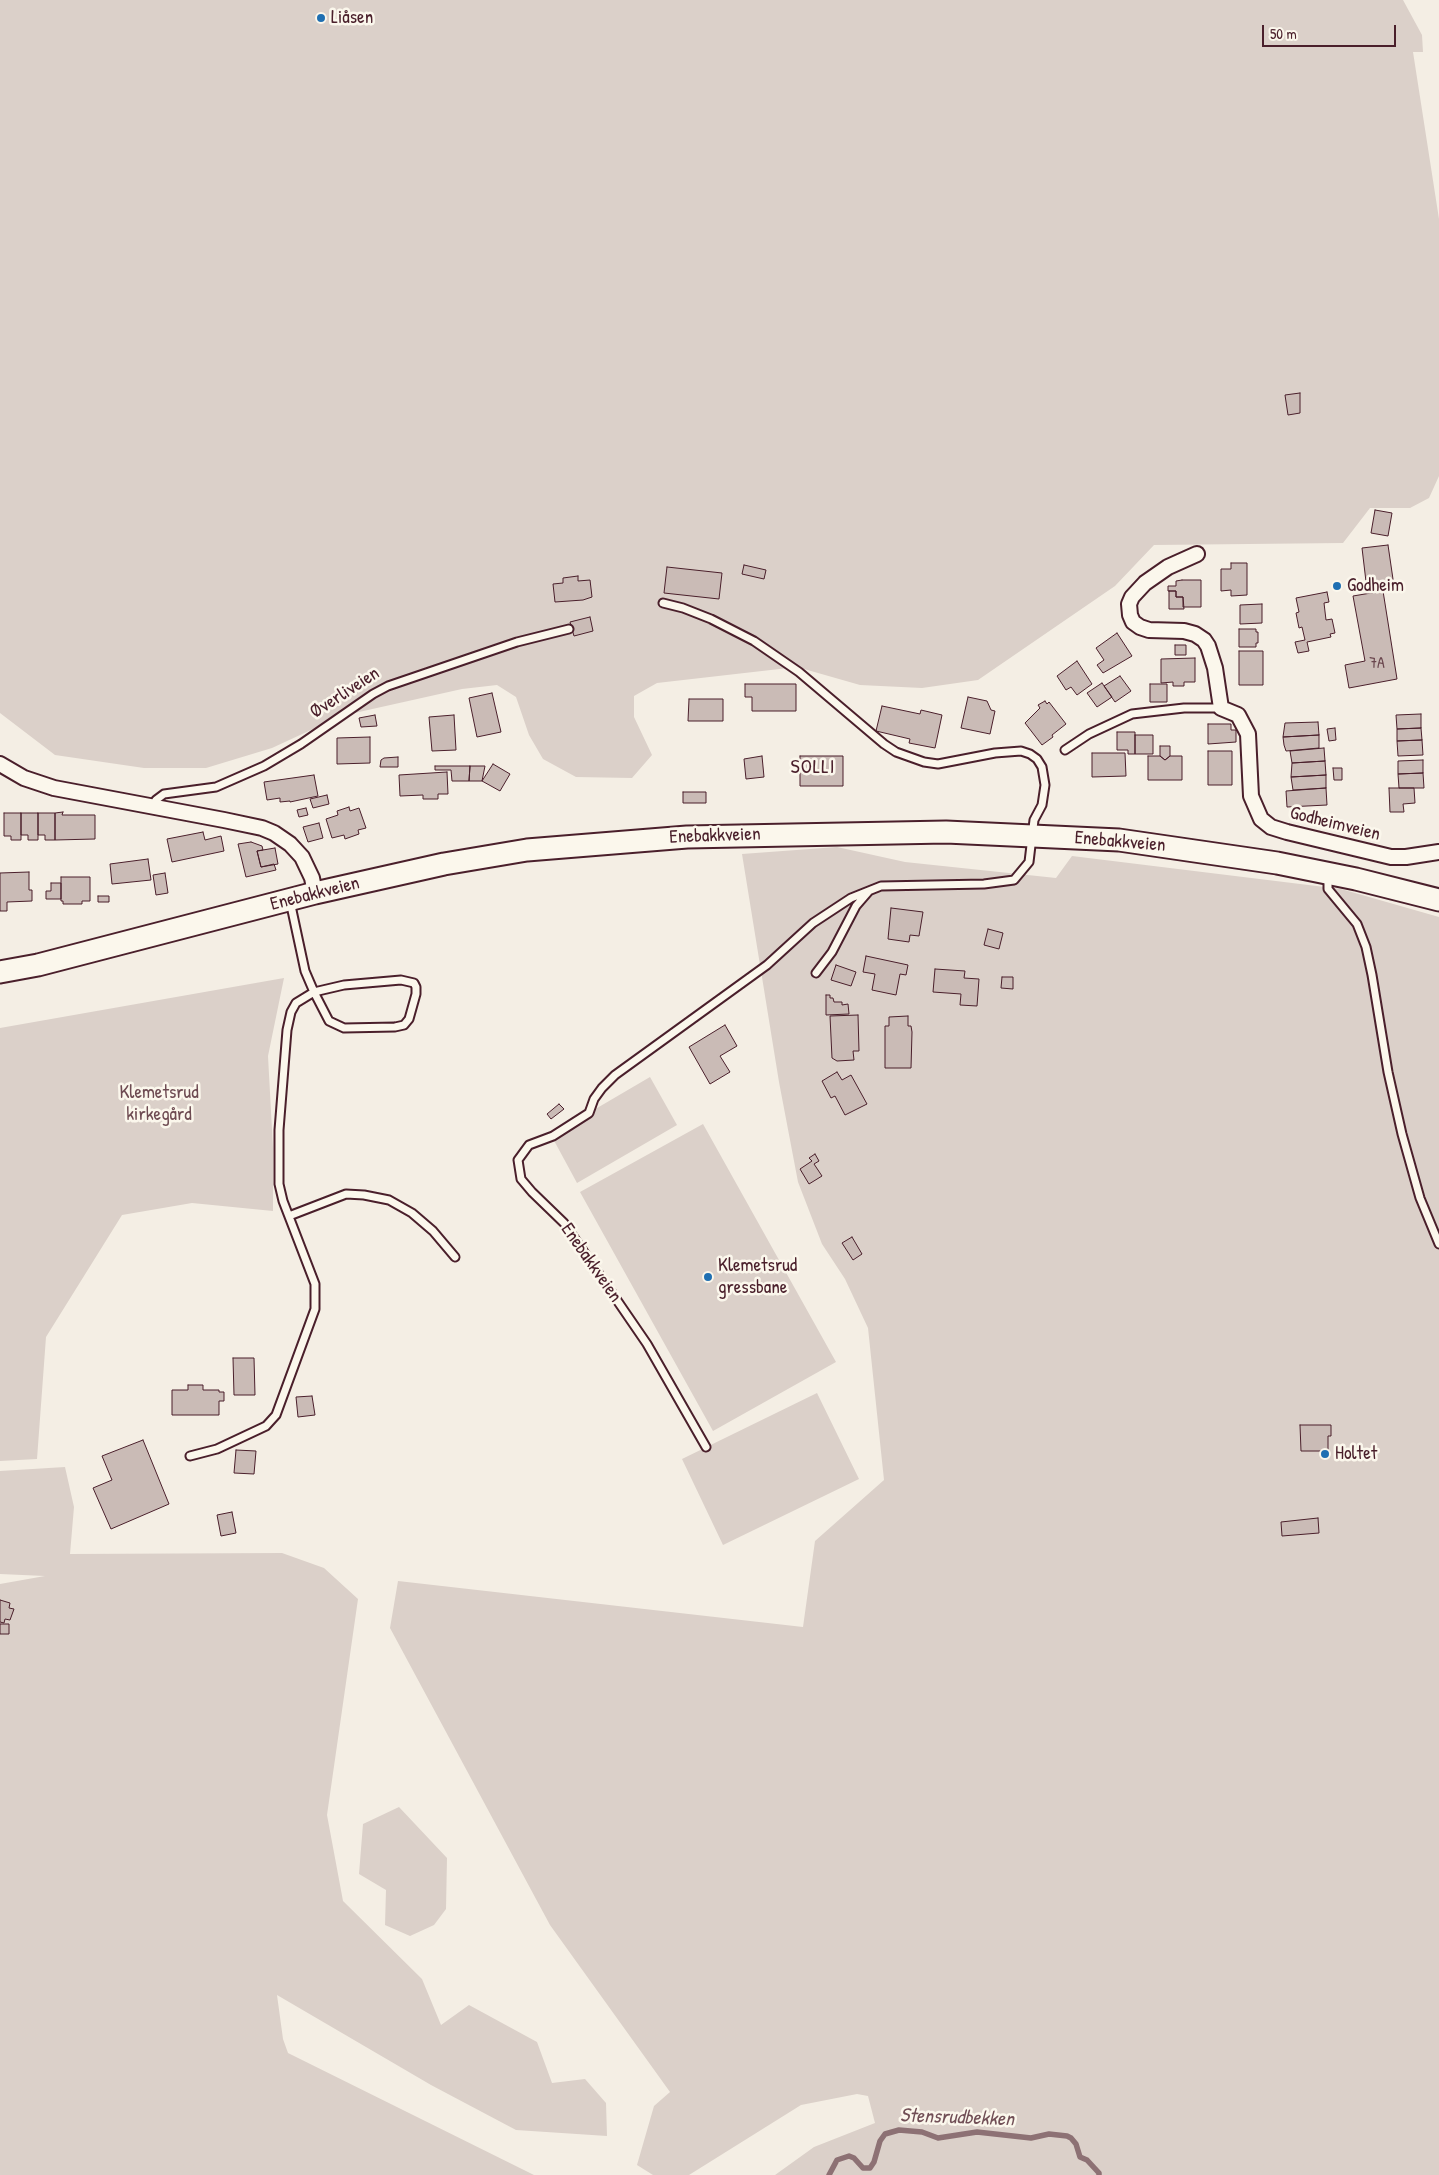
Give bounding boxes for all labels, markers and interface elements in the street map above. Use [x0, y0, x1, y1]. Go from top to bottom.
place label: Liåsen [331, 7, 373, 29]
marker: Liåsen [315, 12, 327, 24]
scale bar [1264, 15, 1398, 47]
text: 50 m [1270, 23, 1297, 44]
place label: Godheim [1347, 575, 1404, 597]
marker: Godheim [1331, 580, 1343, 592]
house number: 7A [1369, 654, 1385, 674]
street label: Øverliveien [306, 662, 384, 724]
district label: SOLLI [790, 756, 836, 780]
street label: Godheimveien [1287, 802, 1383, 846]
street label: Enebakkveien [669, 823, 761, 849]
street label: Enebakkveien [1074, 827, 1166, 857]
street label: Enebakkveien [268, 872, 362, 916]
park label: Klemetsrud kirkegård [119, 1082, 199, 1126]
street label: Enebakkveien [556, 1219, 626, 1307]
place label: Klemetsrud gressbane [718, 1255, 797, 1299]
marker: Klemetsrud gressbane [702, 1271, 714, 1283]
place label: Holtet [1335, 1443, 1377, 1465]
marker: Holtet [1319, 1448, 1331, 1460]
water label: Stensrudbekken [900, 2104, 1014, 2132]

